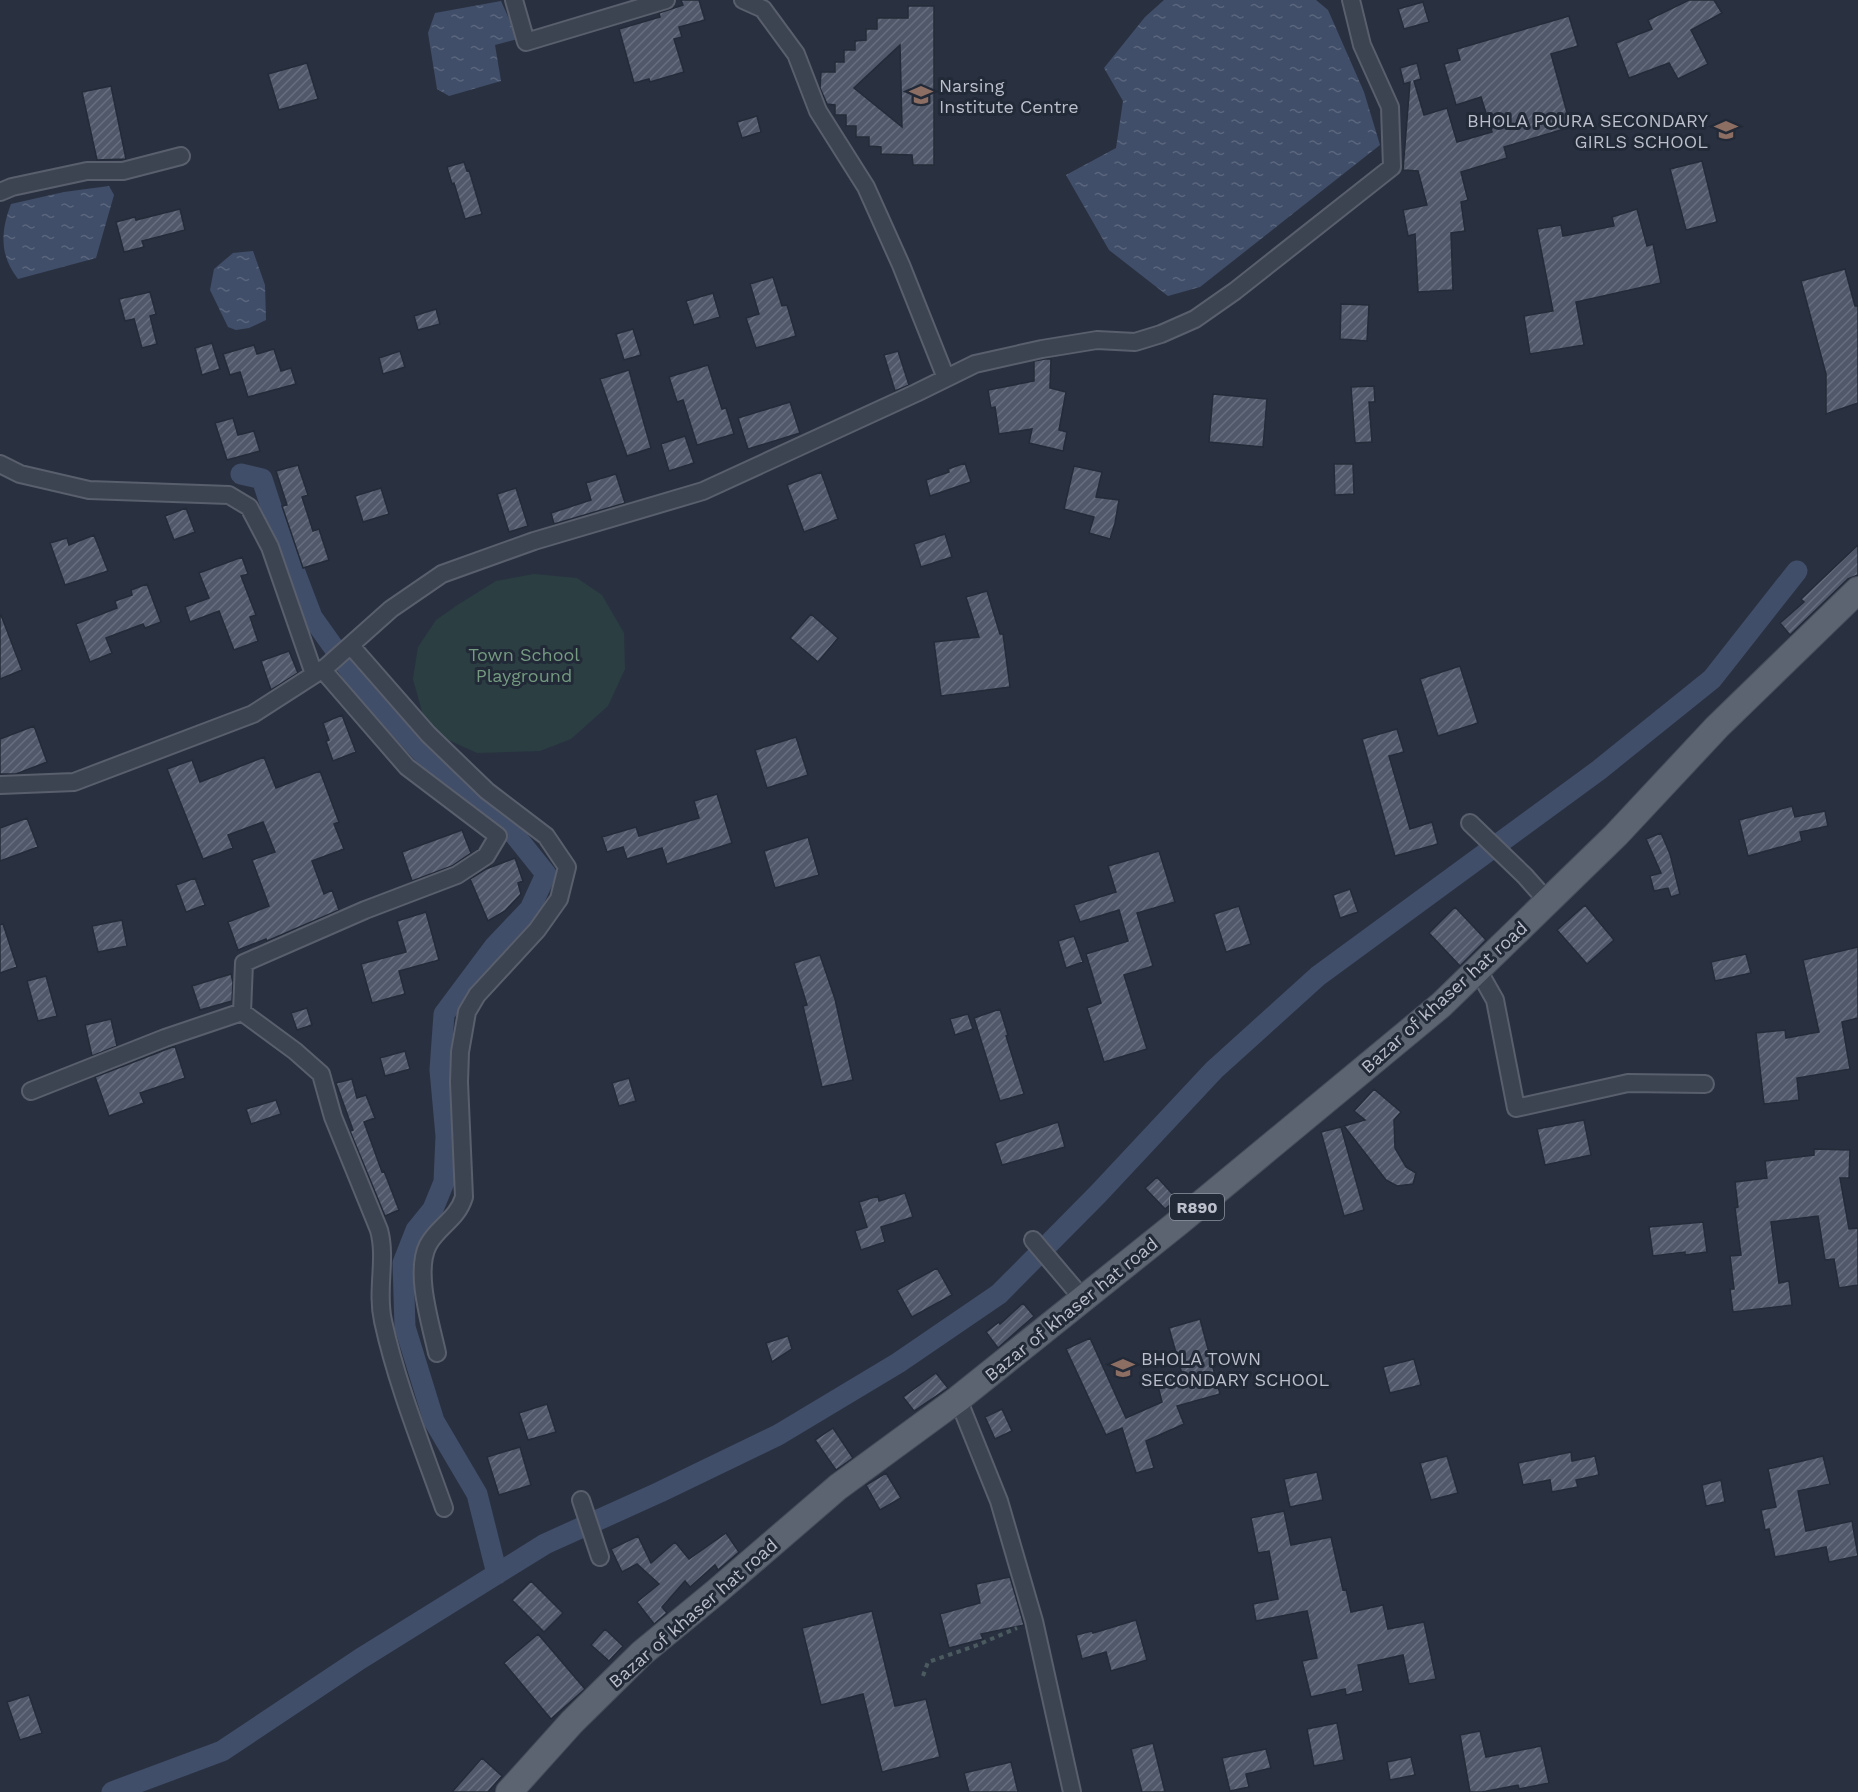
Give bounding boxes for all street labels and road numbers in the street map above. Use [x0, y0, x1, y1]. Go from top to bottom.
street label: Bazar of khaser hat road [1357, 917, 1531, 1077]
road number: R890 [1170, 1194, 1224, 1220]
street label: Bazar of khaser hat road [980, 1233, 1162, 1385]
street label: Bazar of khaser hat road [604, 1534, 782, 1692]

